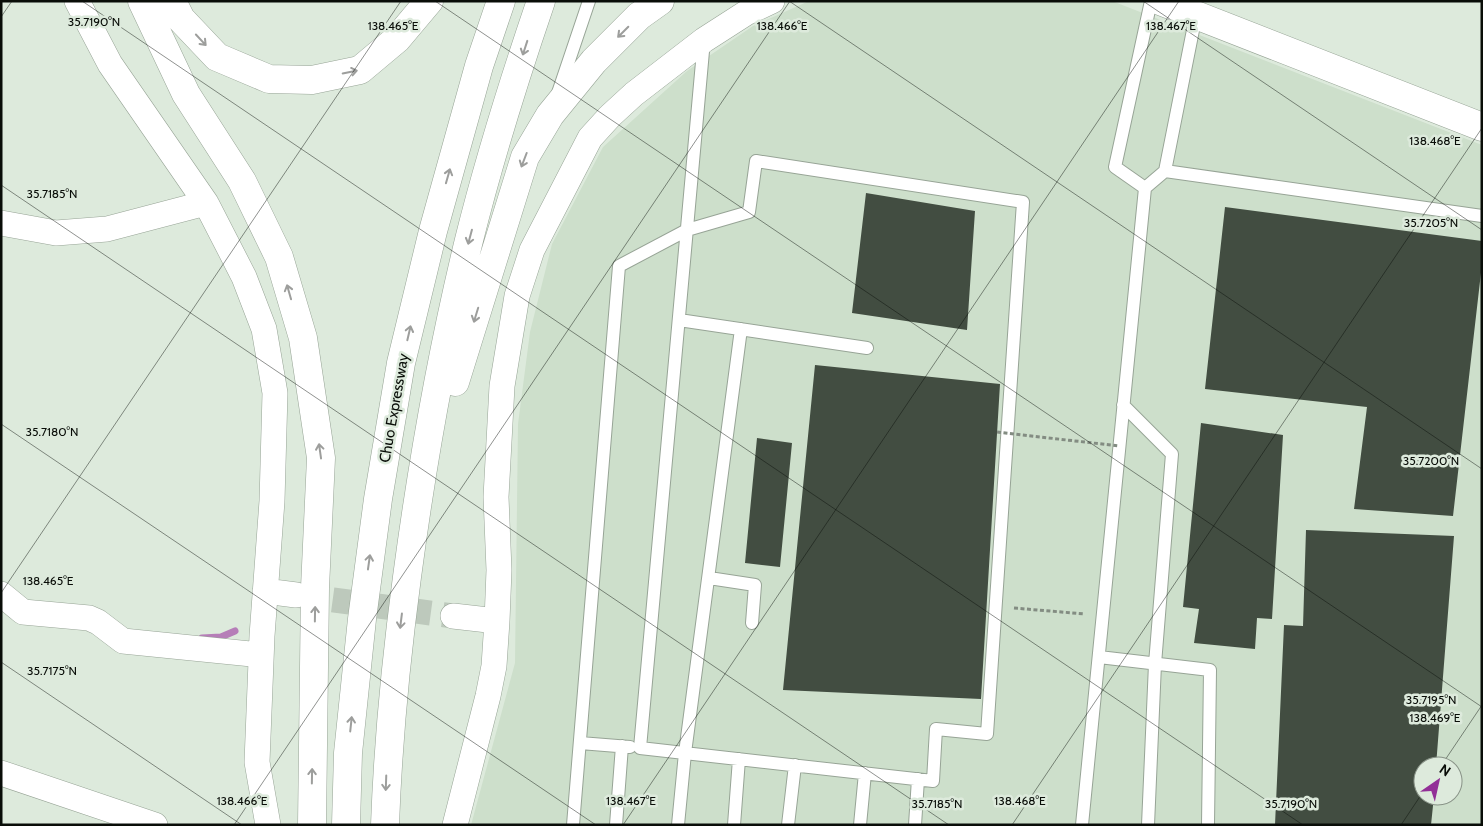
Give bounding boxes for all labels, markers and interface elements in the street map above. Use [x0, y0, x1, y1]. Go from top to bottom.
text: 35.7190°N [68, 14, 120, 29]
text: 138.465°E [368, 18, 419, 33]
text: 138.466°E [757, 18, 808, 33]
text: 138.467°E [1146, 18, 1196, 33]
one-way arrow [617, 26, 629, 38]
one-way arrow [194, 33, 206, 46]
one-way arrow [520, 39, 529, 55]
one-way arrow [342, 67, 358, 77]
text: 138.468°E [1409, 133, 1461, 148]
one-way arrow [519, 153, 528, 168]
one-way arrow [444, 168, 454, 184]
text: 35.7185°N [26, 186, 78, 201]
text: 35.7205°N [1404, 215, 1458, 230]
one-way arrow [465, 229, 475, 245]
one-way arrow [284, 284, 294, 300]
one-way arrow [470, 307, 480, 323]
one-way arrow [405, 326, 414, 342]
street label: Chuo Expressway [376, 352, 413, 464]
text: 35.7180°N [25, 424, 79, 439]
one-way arrow [315, 444, 325, 460]
text: 35.7200°N [1403, 453, 1459, 468]
one-way arrow [365, 555, 375, 571]
text: 138.465°E [23, 573, 74, 588]
one-way arrow [310, 606, 320, 622]
one-way arrow [396, 612, 406, 628]
text: 35.7175°N [27, 663, 77, 678]
text: 35.7195°N [1406, 692, 1456, 707]
text: 138.469°E [1410, 710, 1461, 725]
one-way arrow [346, 716, 356, 732]
north arrow [1413, 756, 1463, 806]
text: N [1436, 760, 1454, 780]
one-way arrow [308, 768, 317, 784]
one-way arrow [382, 774, 391, 790]
text: 138.466°E [217, 793, 268, 808]
text: 138.467°E [606, 793, 656, 808]
text: 138.468°E [994, 793, 1046, 808]
text: 35.7185°N [911, 796, 963, 811]
text: 35.7190°N [1265, 796, 1317, 811]

